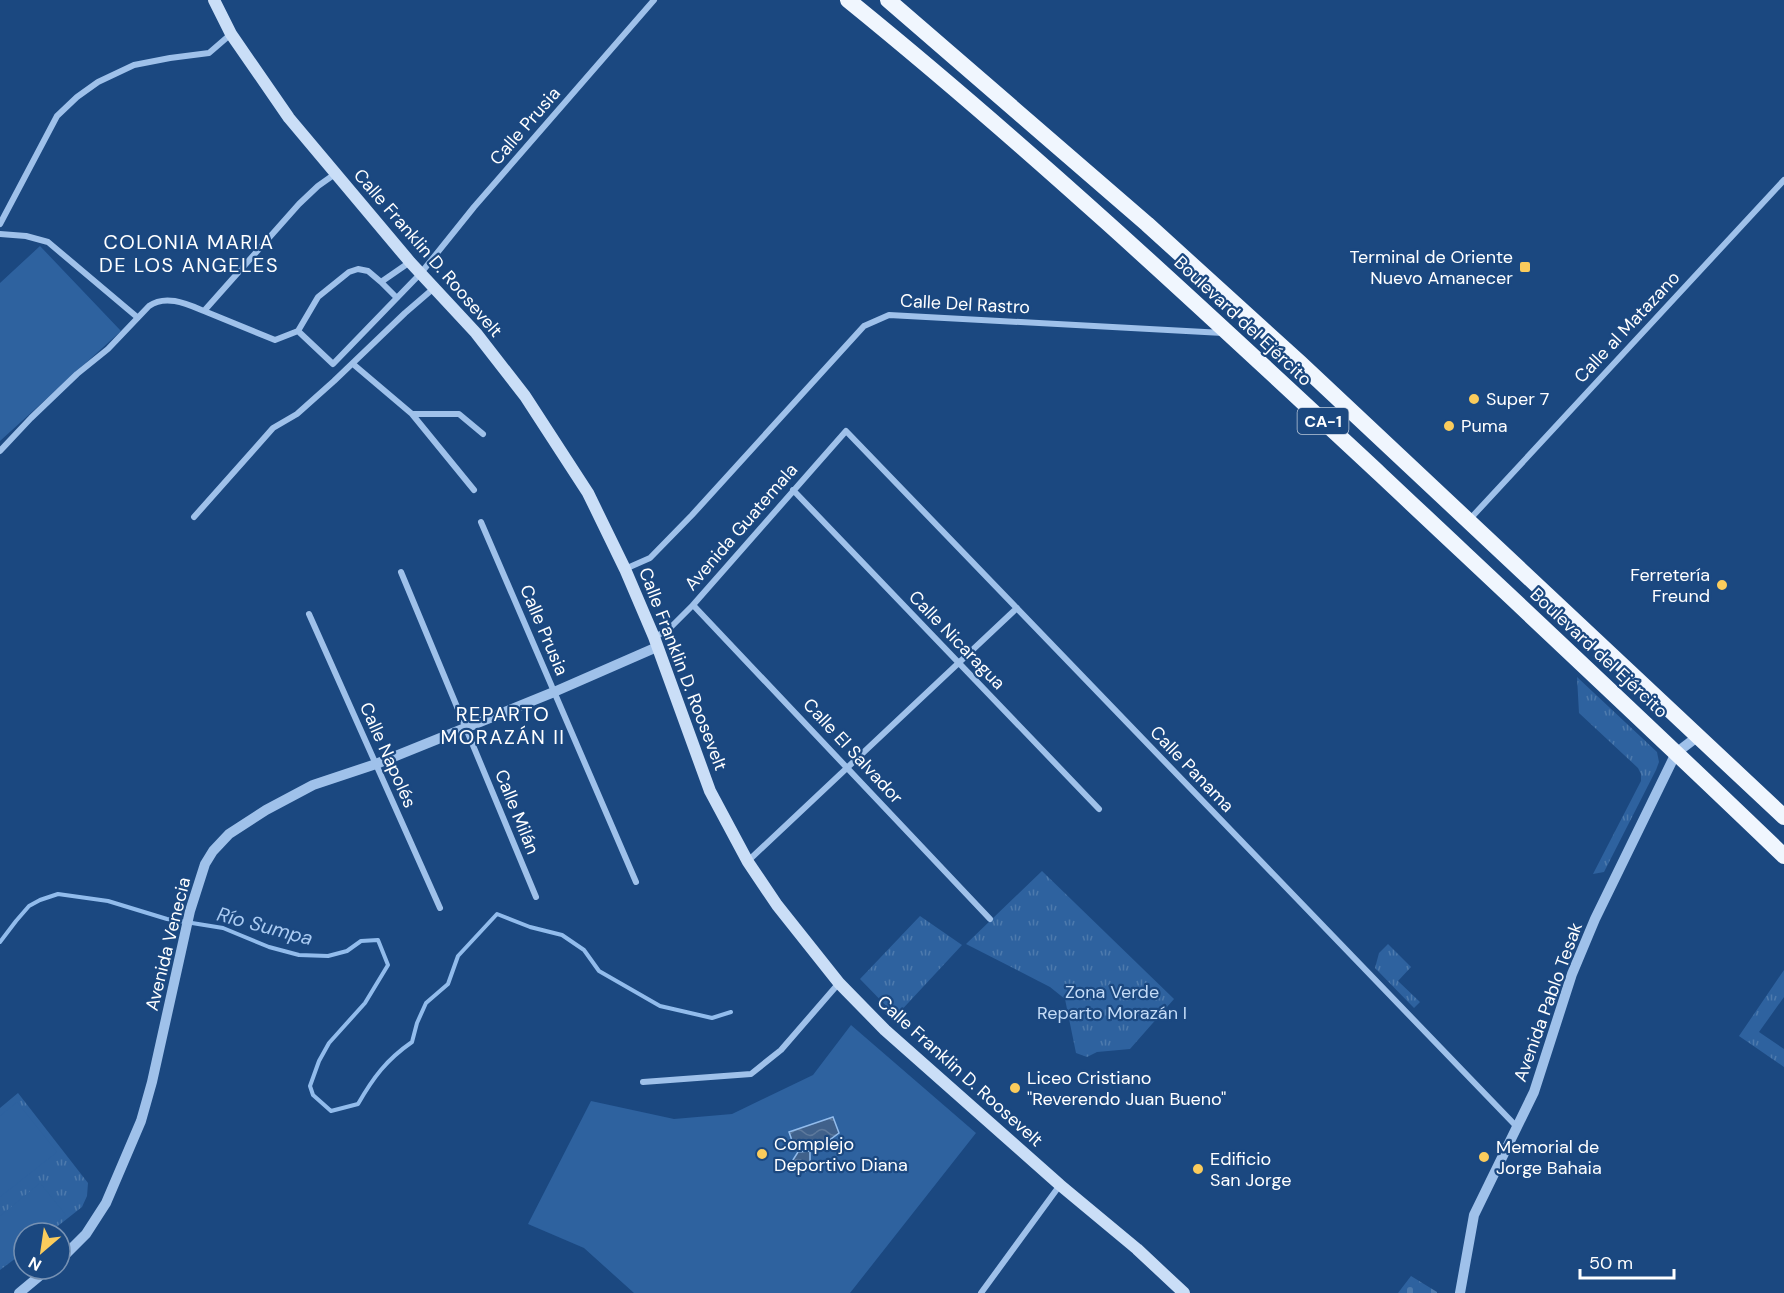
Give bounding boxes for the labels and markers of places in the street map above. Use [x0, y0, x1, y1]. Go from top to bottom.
place label: Terminal de Oriente Nuevo Amanecer [1350, 245, 1513, 290]
marker: Terminal de Oriente Nuevo Amanecer [1518, 260, 1532, 274]
place label: Super 7 [1486, 387, 1549, 411]
marker: Super 7 [1467, 392, 1481, 406]
place label: Puma [1461, 414, 1508, 438]
marker: Puma [1442, 419, 1456, 433]
place label: Ferretería Freund [1630, 563, 1710, 608]
marker: Ferretería Freund [1715, 578, 1729, 592]
place label: Liceo Cristiano "Reverendo Juan Bueno" [1027, 1066, 1226, 1111]
marker: Liceo Cristiano "Reverendo Juan Bueno" [1008, 1081, 1022, 1095]
place label: Complejo Deportivo Diana [774, 1132, 908, 1177]
place label: Memorial de Jorge Bahaia [1496, 1135, 1602, 1180]
marker: Complejo Deportivo Diana [755, 1147, 769, 1161]
place label: Edificio San Jorge [1210, 1147, 1291, 1192]
marker: Memorial de Jorge Bahaia [1477, 1150, 1491, 1164]
marker: Edificio San Jorge [1191, 1162, 1205, 1176]

